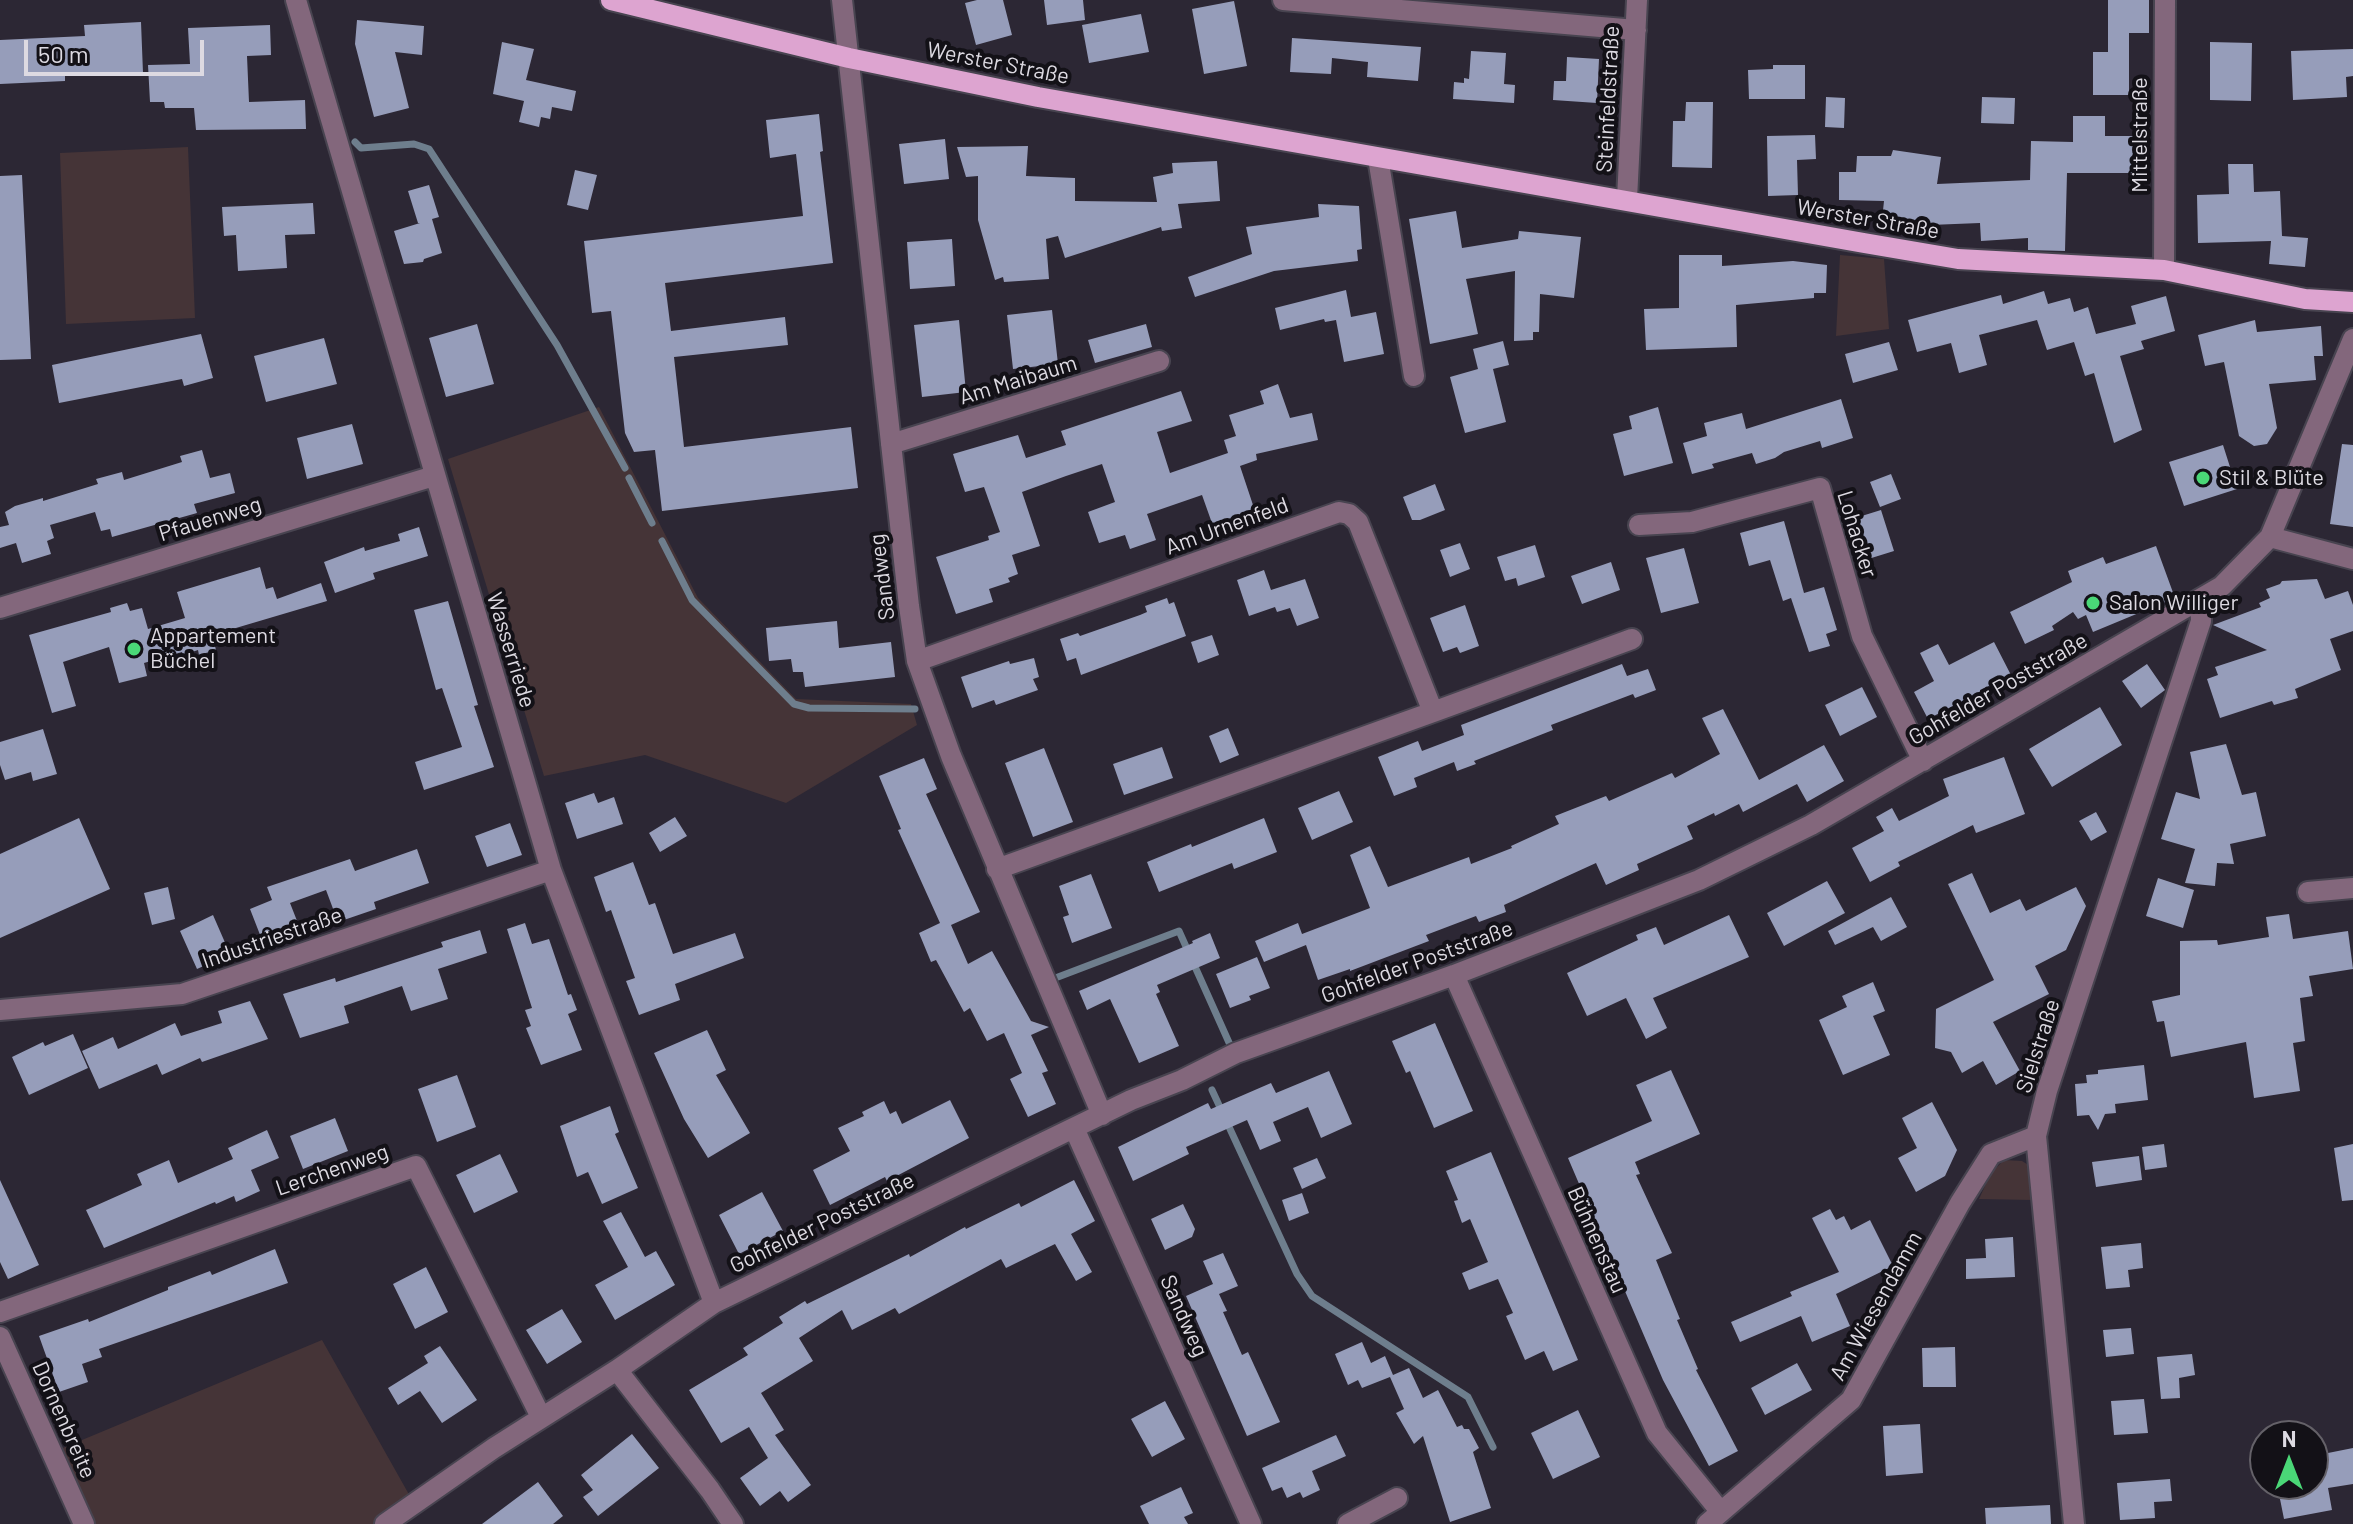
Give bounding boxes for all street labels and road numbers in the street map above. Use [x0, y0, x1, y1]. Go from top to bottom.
street label: Steinfeldstraße [1591, 25, 1625, 173]
street label: Werster Straße [925, 36, 1071, 90]
street label: Mittelstraße [2127, 77, 2153, 193]
street label: Werster Straße [1795, 193, 1941, 245]
street label: Am Maibaum [956, 350, 1080, 410]
street label: Lohacker [1831, 487, 1883, 581]
street label: Pfauenweg [156, 491, 264, 547]
street label: Am Urnenfeld [1162, 492, 1292, 560]
street label: Sandweg [864, 532, 900, 622]
street label: Wasserriede [481, 589, 541, 711]
street label: Gohfelder Poststraße [1904, 627, 2092, 751]
street label: Industriestraße [198, 902, 346, 974]
street label: Gohfelder Poststraße [1318, 915, 1516, 1009]
street label: Sielstraße [2010, 996, 2066, 1096]
street label: Lerchenweg [272, 1138, 392, 1202]
street label: Gohfelder Poststraße [725, 1167, 919, 1279]
street label: Bühnenstau [1562, 1183, 1632, 1297]
street label: Am Wiesendamm [1824, 1227, 1928, 1385]
street label: Sandweg [1154, 1271, 1214, 1361]
street label: Dornenbreite [26, 1357, 102, 1483]

